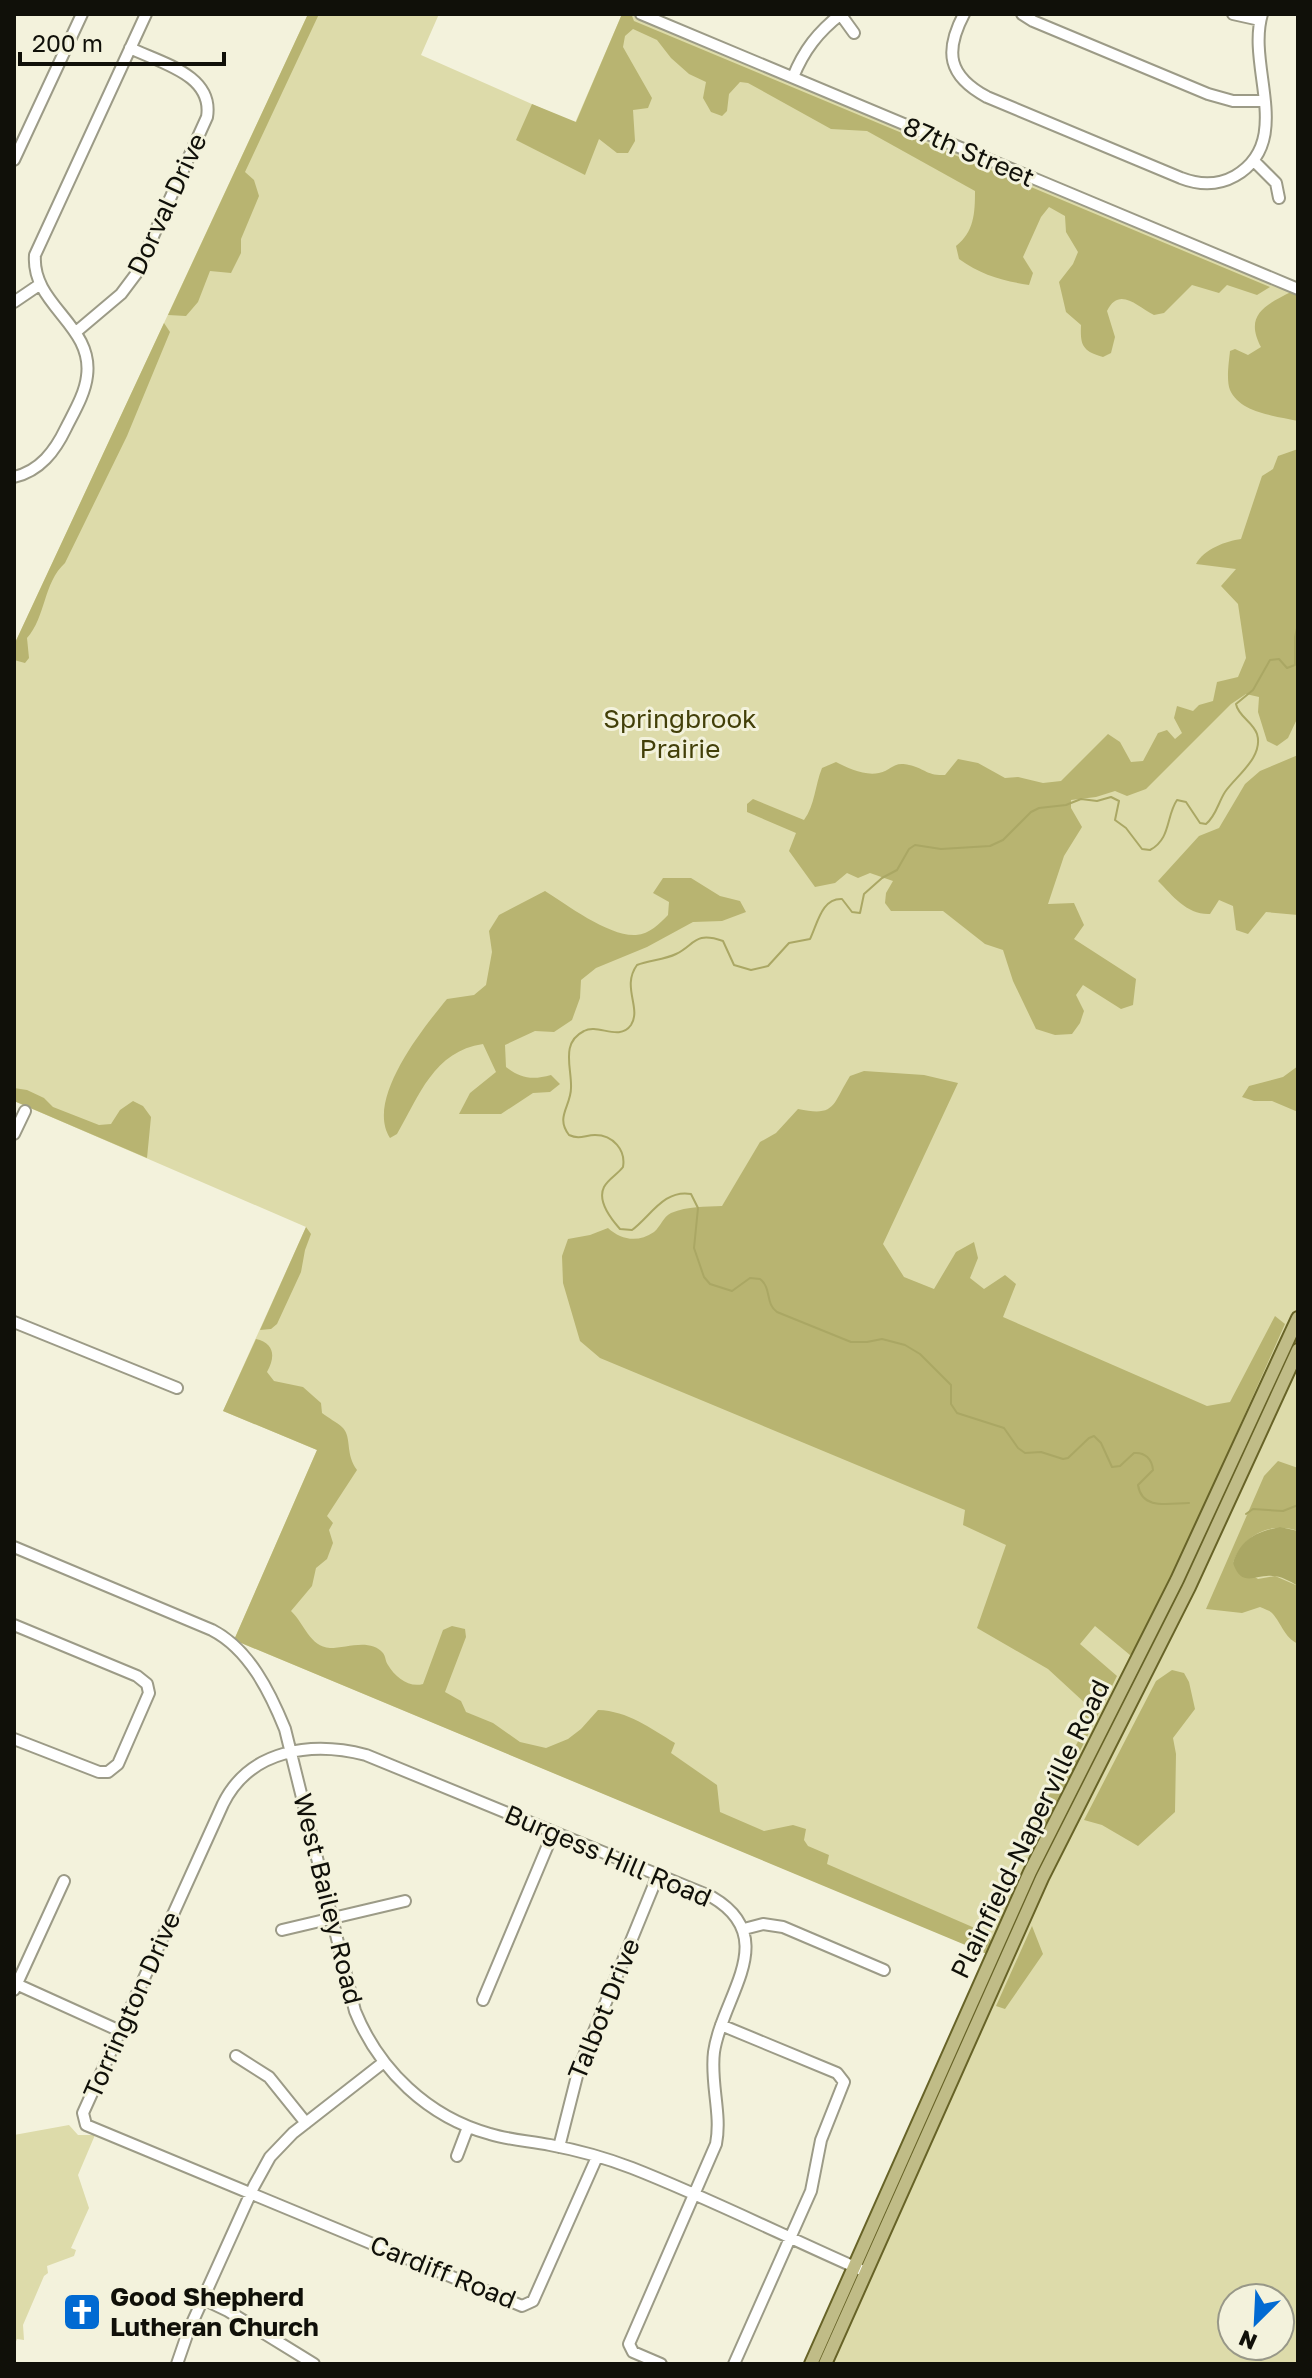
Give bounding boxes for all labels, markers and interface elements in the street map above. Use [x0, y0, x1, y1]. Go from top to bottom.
scale bar [20, 16, 224, 66]
text: 200 m [32, 28, 103, 57]
street label: 87th Street [899, 110, 1039, 193]
street label: Dorval Drive [120, 128, 213, 279]
park label: Springbrook Prairie [603, 703, 757, 764]
street label: Plainfield-Naperville Road [944, 1675, 1115, 1983]
street label: West Bailey Road [287, 1790, 370, 2007]
street label: Burgess Hill Road [500, 1798, 716, 1913]
street label: Torrington Drive [76, 1906, 187, 2103]
street label: Talbot Drive [561, 1934, 646, 2084]
street label: Cardiff Road [366, 2228, 521, 2315]
place label: Good Shepherd Lutheran Church [110, 2281, 319, 2342]
north arrow [1216, 2282, 1296, 2362]
church icon: Good Shepherd Lutheran Church [61, 2291, 103, 2333]
text: N [1235, 2325, 1261, 2356]

